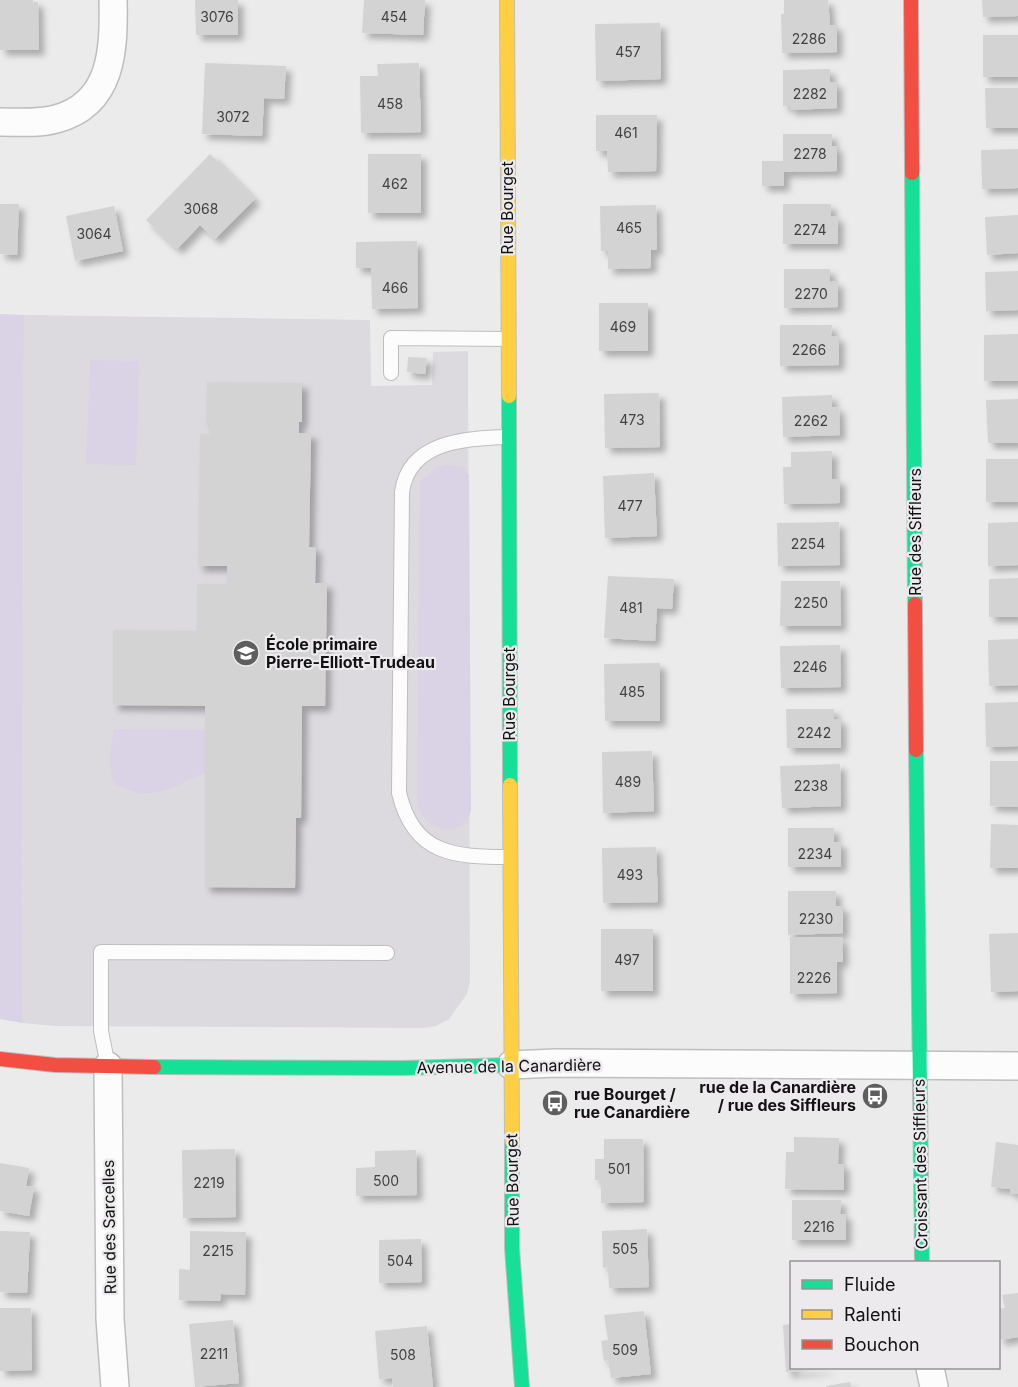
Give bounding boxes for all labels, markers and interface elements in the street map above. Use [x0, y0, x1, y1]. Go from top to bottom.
house number: 3076 [200, 8, 234, 25]
house number: 454 [381, 8, 407, 25]
house number: 2286 [792, 30, 826, 47]
house number: 457 [615, 43, 641, 60]
house number: 2282 [793, 85, 827, 102]
house number: 458 [377, 95, 403, 112]
house number: 3072 [216, 108, 250, 125]
house number: 461 [614, 124, 638, 141]
house number: 2278 [793, 145, 827, 162]
street label: Rue Bourget [497, 161, 517, 255]
house number: 462 [382, 175, 408, 192]
house number: 3068 [184, 200, 218, 217]
house number: 465 [616, 219, 642, 236]
house number: 2274 [793, 221, 827, 238]
house number: 3064 [76, 225, 112, 242]
house number: 466 [382, 279, 408, 296]
house number: 2270 [794, 285, 828, 302]
house number: 469 [610, 318, 636, 335]
house number: 2266 [792, 341, 826, 358]
house number: 473 [619, 411, 645, 428]
house number: 2262 [794, 412, 828, 429]
street label: Rue des Siffleurs [905, 468, 925, 596]
house number: 477 [617, 497, 643, 514]
house number: 2254 [791, 535, 825, 552]
house number: 2250 [794, 594, 828, 611]
house number: 481 [619, 599, 643, 616]
place label: École primaire Pierre-Elliott-Trudeau [266, 634, 435, 672]
school or university icon: École primaire Pierre-Elliott-Trudeau [231, 638, 261, 668]
street label: Rue Bourget [499, 647, 519, 741]
house number: 2246 [793, 658, 827, 675]
house number: 485 [619, 683, 645, 700]
house number: 2242 [797, 724, 831, 741]
house number: 489 [615, 773, 641, 790]
house number: 2238 [794, 777, 828, 794]
house number: 2234 [798, 845, 832, 862]
house number: 493 [617, 866, 643, 883]
house number: 2230 [799, 910, 833, 927]
house number: 497 [614, 951, 640, 968]
house number: 2226 [797, 969, 831, 986]
street label: Avenue de la Canardière [417, 1054, 601, 1078]
place label: rue de la Canardière / rue des Siffleurs [699, 1077, 856, 1115]
street label: Croissant des Siffleurs [909, 1079, 931, 1249]
bus stop icon: rue de la Canardière / rue des Siffleurs [860, 1081, 890, 1111]
place label: rue Bourget / rue Canardière [574, 1084, 690, 1122]
bus stop icon: rue Bourget / rue Canardière [540, 1088, 570, 1118]
street label: Rue Bourget [501, 1133, 523, 1227]
street label: Rue des Sarcelles [98, 1160, 120, 1294]
house number: 501 [607, 1160, 631, 1177]
house number: 500 [373, 1172, 399, 1189]
house number: 2219 [193, 1174, 225, 1191]
house number: 2216 [803, 1218, 835, 1235]
house number: 505 [612, 1240, 638, 1257]
house number: 2215 [202, 1242, 234, 1259]
house number: 504 [387, 1252, 413, 1269]
legend [790, 1261, 1000, 1369]
text: Fluide [844, 1274, 896, 1295]
text: Ralenti [844, 1304, 901, 1325]
text: Bouchon [844, 1334, 920, 1355]
house number: 509 [612, 1341, 638, 1358]
house number: 2211 [200, 1345, 228, 1362]
house number: 508 [390, 1346, 416, 1363]

